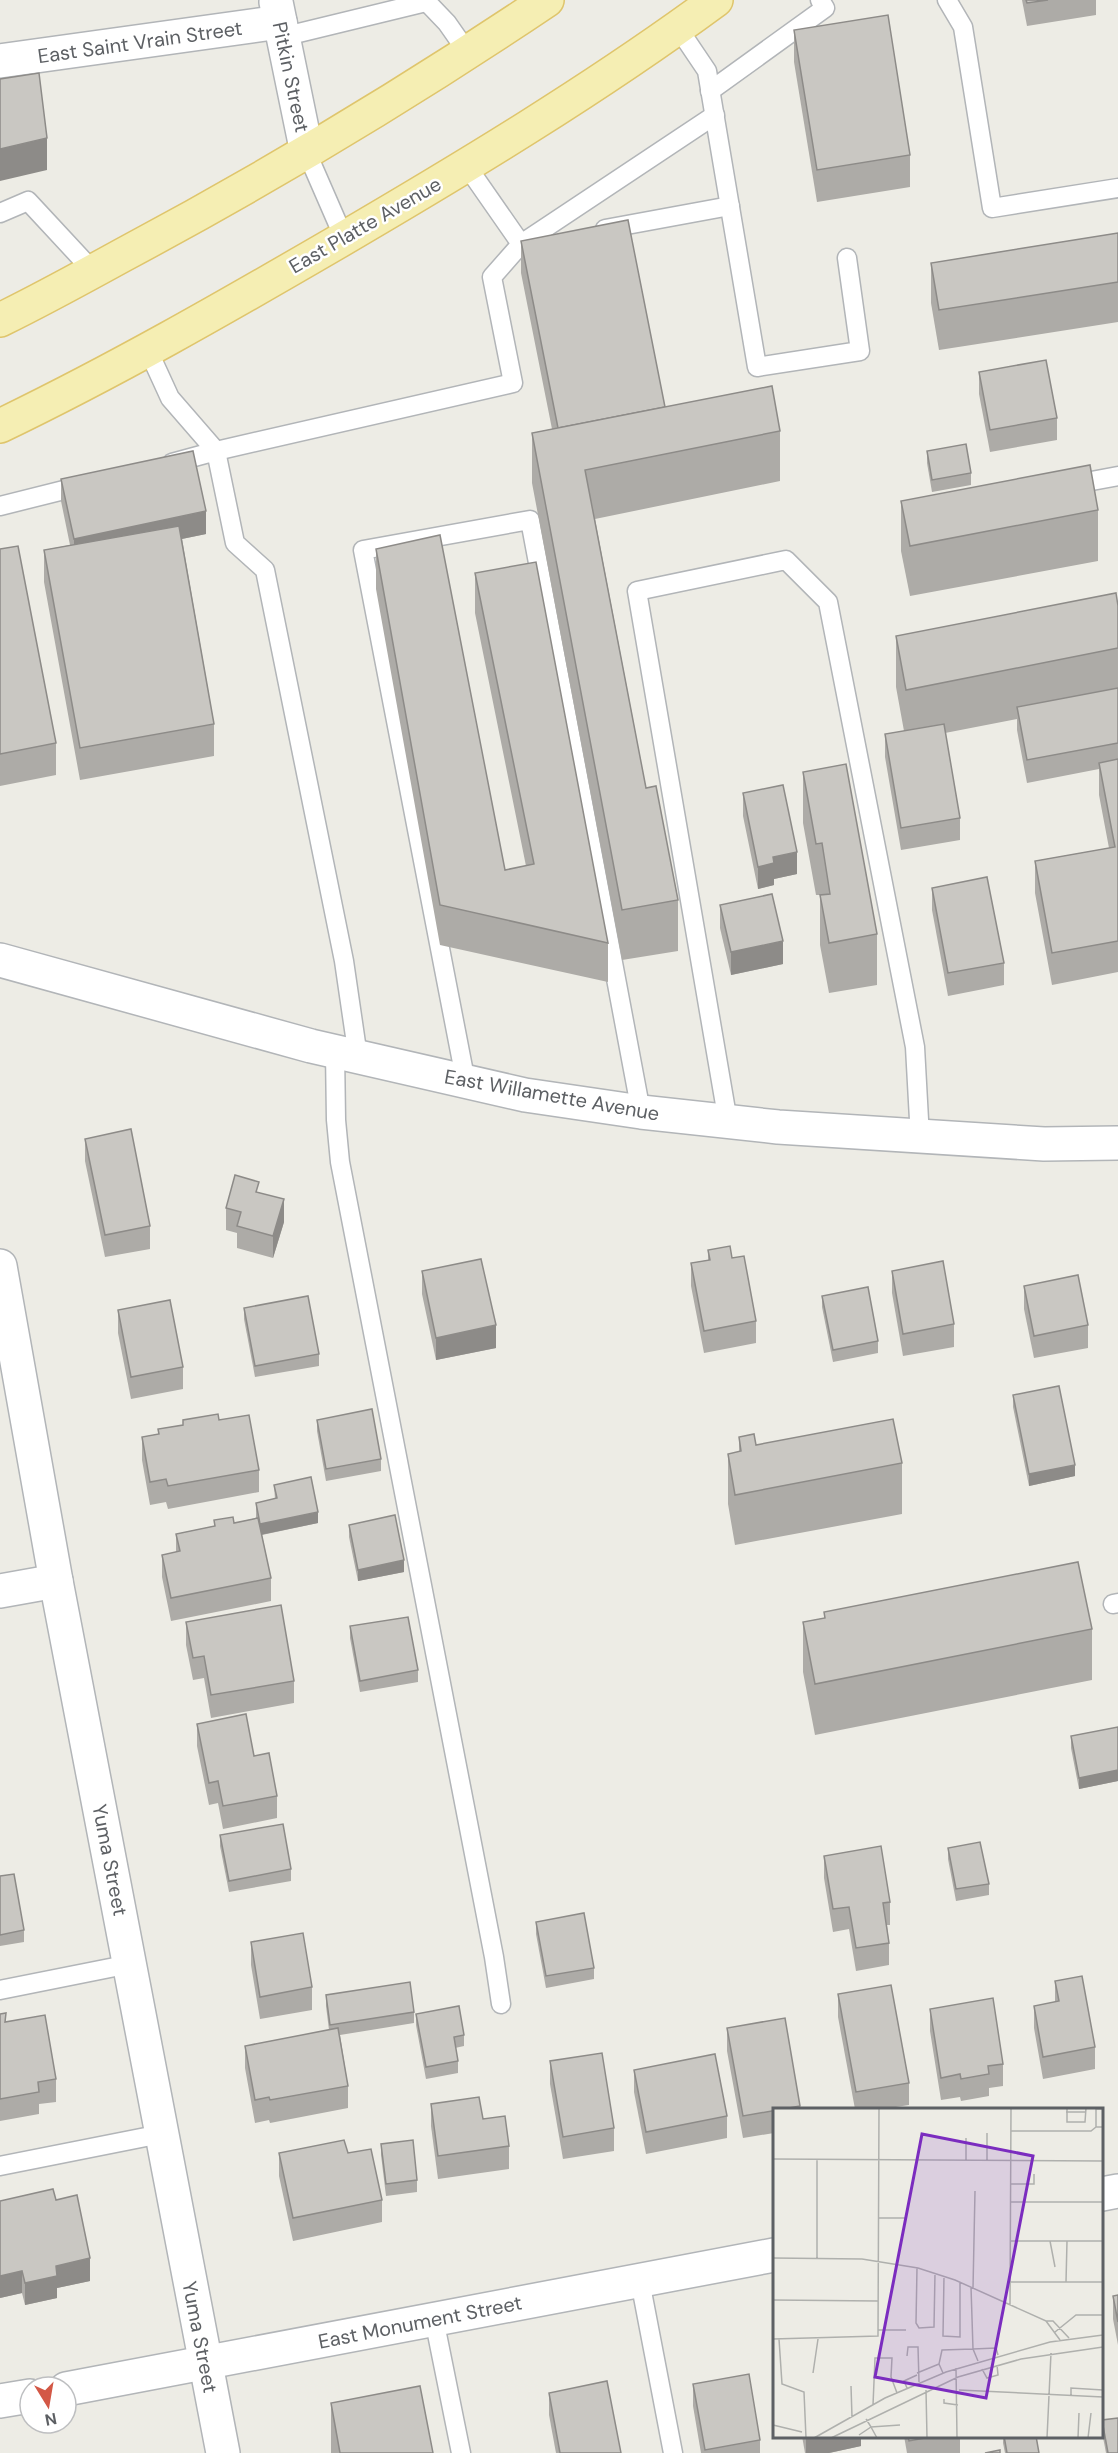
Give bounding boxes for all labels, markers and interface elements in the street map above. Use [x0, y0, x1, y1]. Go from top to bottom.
street label: East Saint Vrain Street [36, 15, 244, 69]
street label: Pitkin Street [267, 19, 315, 135]
street label: East Platte Avenue [284, 171, 446, 279]
street label: East Willamette Avenue [443, 1063, 661, 1127]
street label: Yuma Street [86, 1802, 134, 1918]
inset map [773, 2108, 1103, 2438]
street label: Yuma Street [176, 2279, 224, 2395]
street label: East Monument Street [316, 2289, 524, 2355]
north arrow [18, 2375, 78, 2435]
text: N [43, 2408, 58, 2431]

